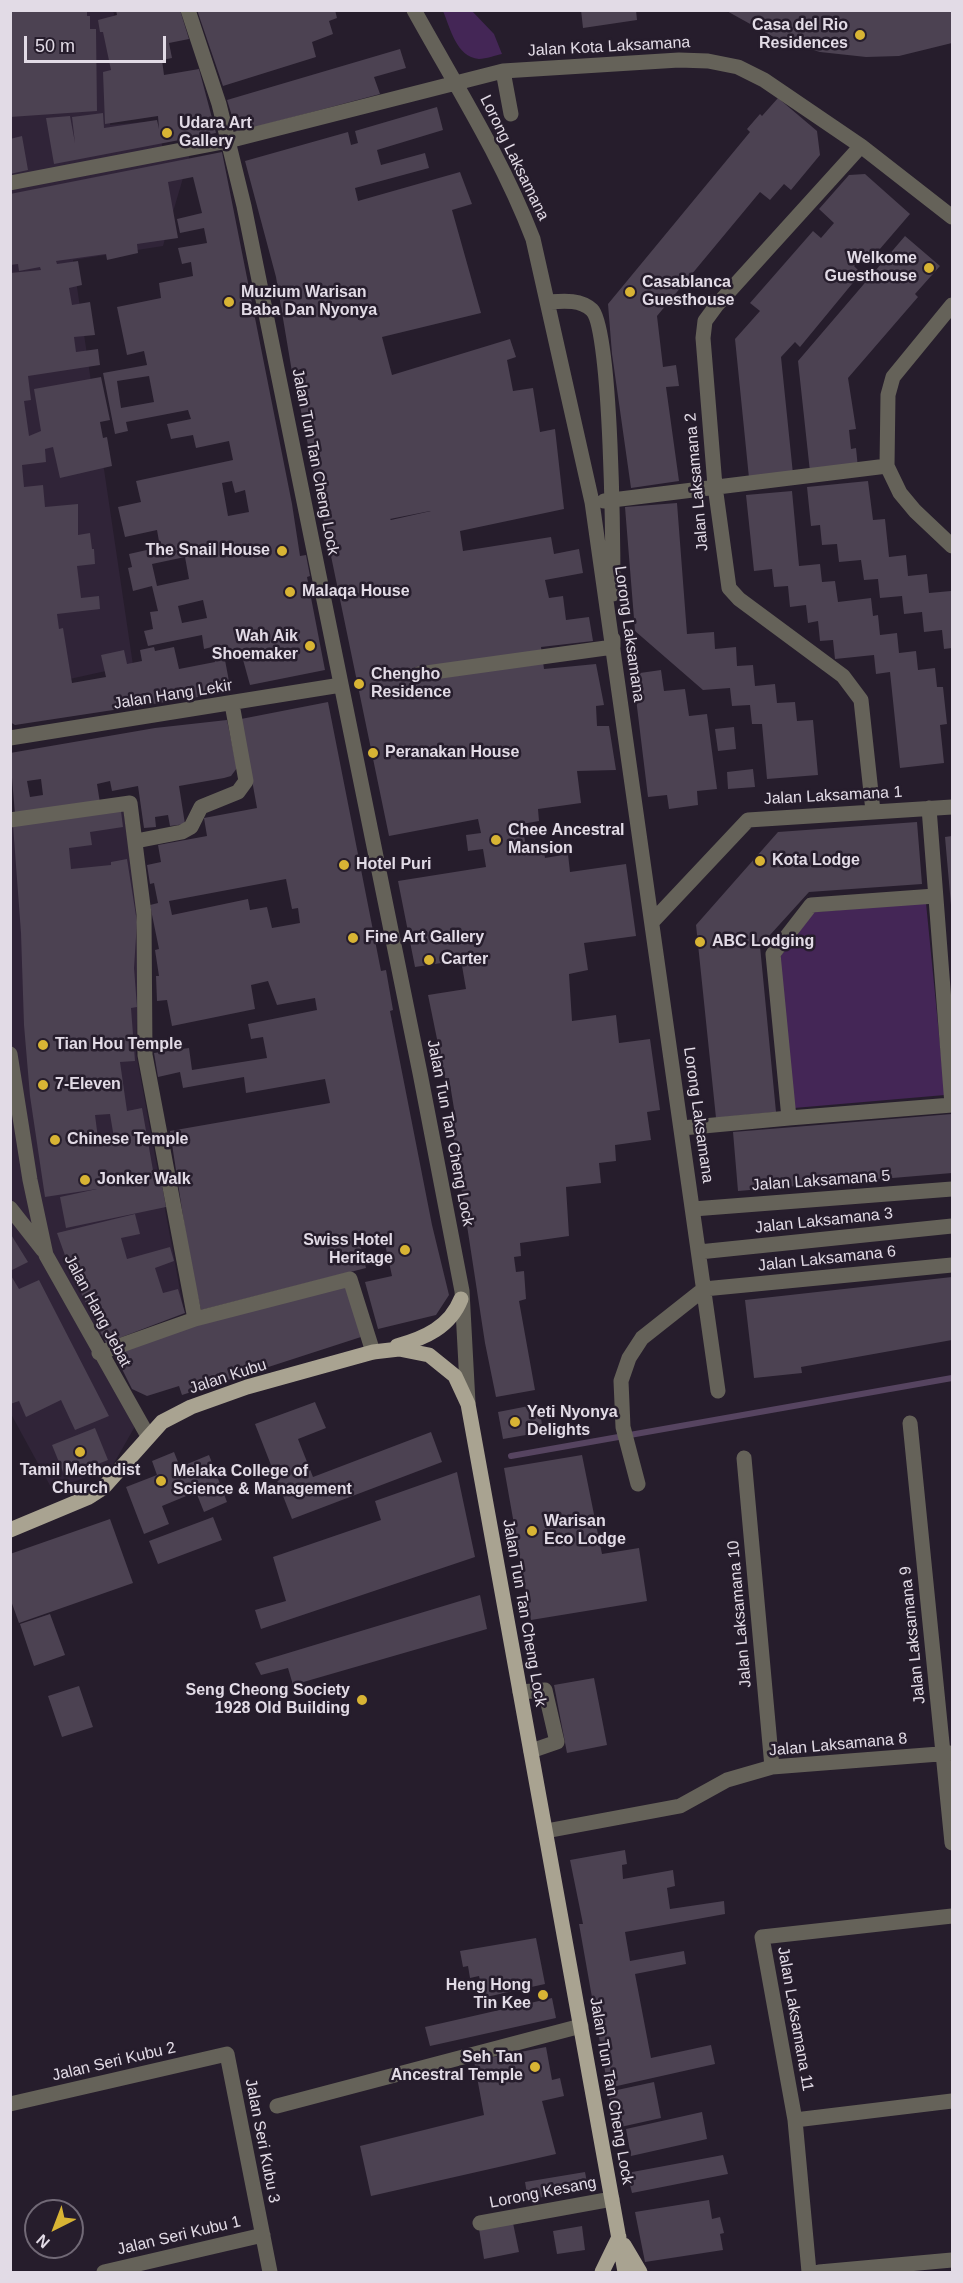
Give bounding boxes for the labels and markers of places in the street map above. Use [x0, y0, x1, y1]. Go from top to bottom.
place label: Casa del Rio Residences [752, 16, 848, 54]
marker: Casa del Rio Residences [853, 28, 867, 42]
place label: Udara Art Gallery [179, 114, 252, 152]
marker: Udara Art Gallery [160, 126, 174, 140]
place label: Welkome Guesthouse [825, 249, 917, 287]
marker: Welkome Guesthouse [922, 261, 936, 275]
place label: Casablanca Guesthouse [642, 273, 734, 311]
place label: Muzium Warisan Baba Dan Nyonya [241, 283, 377, 321]
marker: Casablanca Guesthouse [623, 285, 637, 299]
marker: Muzium Warisan Baba Dan Nyonya [222, 295, 236, 309]
place label: The Snail House [146, 541, 270, 561]
marker: The Snail House [275, 544, 289, 558]
place label: Malaqa House [302, 582, 410, 602]
marker: Malaqa House [283, 585, 297, 599]
place label: Wah Aik Shoemaker [212, 627, 298, 665]
marker: Wah Aik Shoemaker [303, 639, 317, 653]
place label: Chengho Residence [371, 665, 451, 703]
marker: Chengho Residence [352, 677, 366, 691]
place label: Peranakan House [385, 743, 519, 763]
marker: Peranakan House [366, 746, 380, 760]
place label: Chee Ancestral Mansion [508, 821, 624, 859]
marker: Chee Ancestral Mansion [489, 833, 503, 847]
place label: Kota Lodge [772, 851, 860, 871]
marker: Kota Lodge [753, 854, 767, 868]
place label: Hotel Puri [356, 855, 432, 875]
marker: Hotel Puri [337, 858, 351, 872]
place label: Fine Art Gallery [365, 928, 484, 948]
marker: Fine Art Gallery [346, 931, 360, 945]
place label: ABC Lodging [712, 932, 814, 952]
marker: ABC Lodging [693, 935, 707, 949]
place label: Carter [441, 950, 488, 970]
marker: Carter [422, 953, 436, 967]
place label: Tian Hou Temple [55, 1035, 182, 1055]
marker: Tian Hou Temple [36, 1038, 50, 1052]
place label: 7-Eleven [55, 1075, 121, 1095]
marker: 7-Eleven [36, 1078, 50, 1092]
place label: Chinese Temple [67, 1130, 189, 1150]
marker: Chinese Temple [48, 1133, 62, 1147]
place label: Jonker Walk [97, 1170, 191, 1190]
marker: Jonker Walk [78, 1173, 92, 1187]
place label: Swiss Hotel Heritage [303, 1231, 393, 1269]
marker: Swiss Hotel Heritage [398, 1243, 412, 1257]
place label: Yeti Nyonya Delights [527, 1403, 618, 1441]
marker: Yeti Nyonya Delights [508, 1415, 522, 1429]
marker: Tamil Methodist Church [73, 1445, 87, 1459]
place label: Tamil Methodist Church [20, 1461, 140, 1499]
place label: Melaka College of Science & Management [173, 1462, 352, 1500]
marker: Melaka College of Science & Management [154, 1474, 168, 1488]
place label: Warisan Eco Lodge [544, 1512, 626, 1550]
marker: Warisan Eco Lodge [525, 1524, 539, 1538]
place label: Seng Cheong Society 1928 Old Building [186, 1681, 350, 1719]
marker: Seng Cheong Society 1928 Old Building [355, 1693, 369, 1707]
place label: Heng Hong Tin Kee [446, 1976, 531, 2014]
marker: Heng Hong Tin Kee [536, 1988, 550, 2002]
place label: Seh Tan Ancestral Temple [391, 2048, 523, 2086]
marker: Seh Tan Ancestral Temple [528, 2060, 542, 2074]

